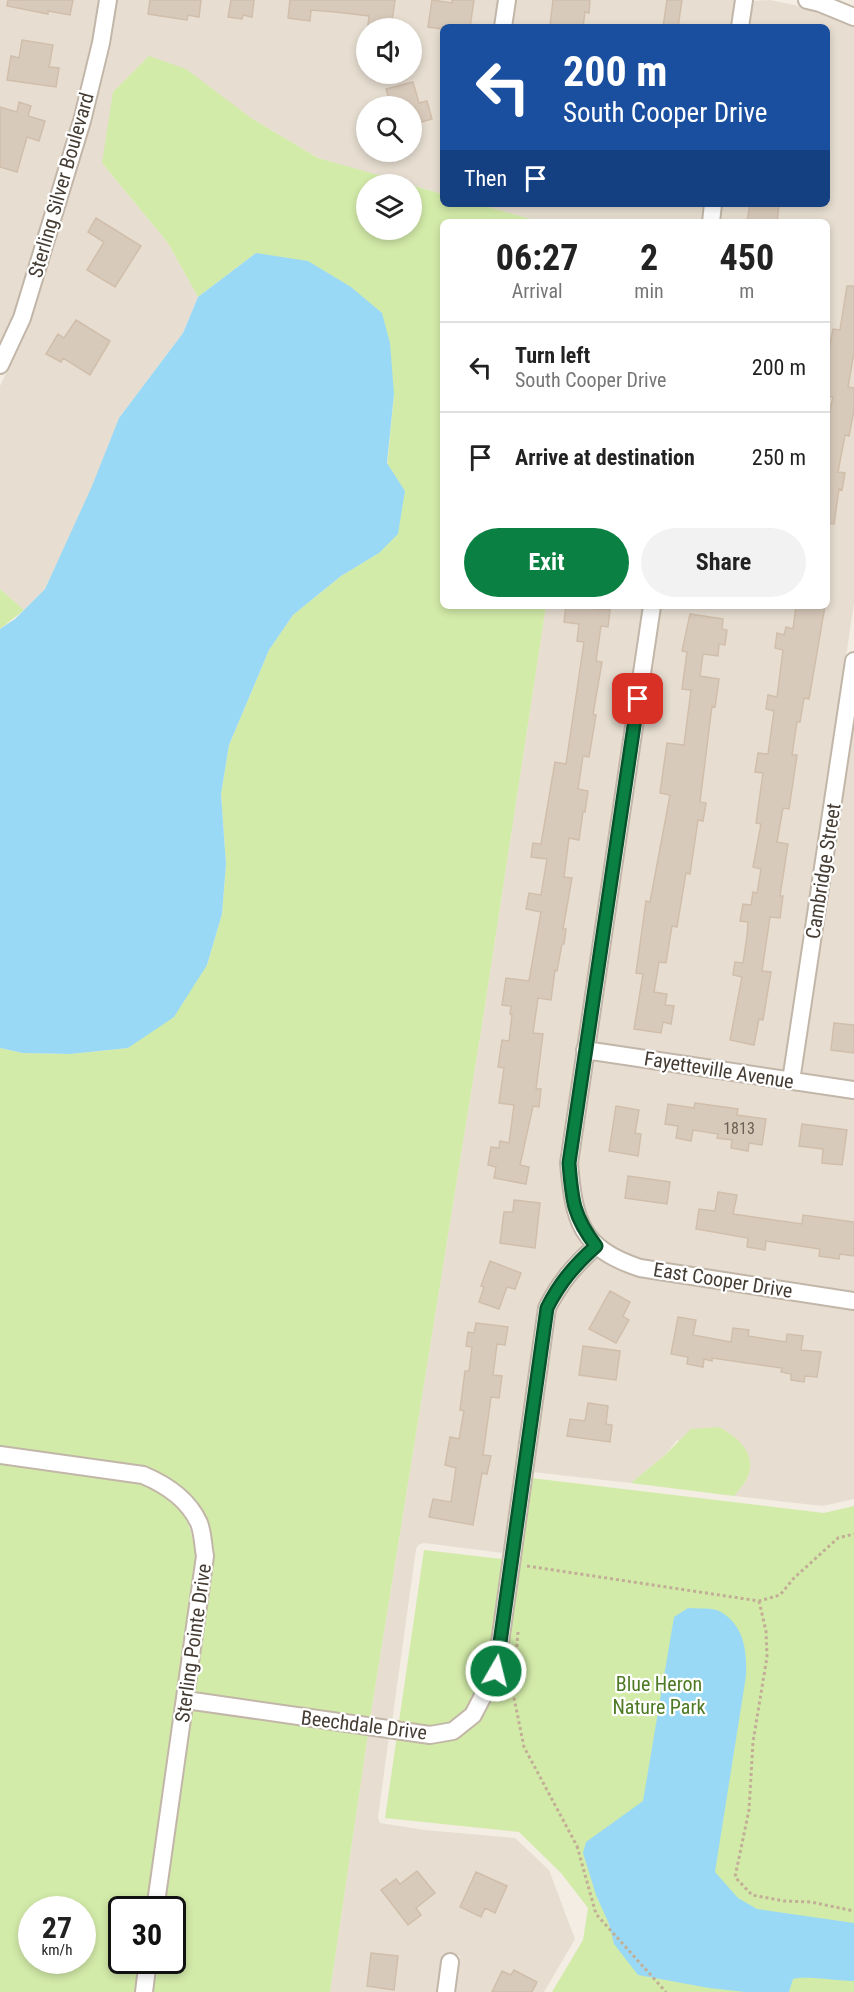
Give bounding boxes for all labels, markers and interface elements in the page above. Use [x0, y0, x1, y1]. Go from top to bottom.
map controls [356, 18, 422, 240]
button: sound [356, 18, 422, 84]
text: 200 m [563, 47, 668, 96]
icon: left [464, 48, 542, 126]
street label: Sterling Silver Boulevard [23, 90, 99, 280]
button: search [356, 96, 422, 162]
text: South Cooper Drive [563, 97, 768, 129]
icon: arrive [519, 162, 552, 195]
text: Then [464, 166, 507, 191]
button: layers [356, 174, 422, 240]
text: 06:27 [496, 237, 578, 279]
text: 2 [640, 237, 658, 279]
text: 450 [720, 237, 774, 279]
text: Arrival [512, 279, 563, 303]
text: min [634, 279, 664, 303]
text: m [739, 279, 754, 303]
text: Turn left [515, 343, 590, 368]
icon: left [464, 351, 497, 384]
text: 200 m [752, 355, 806, 380]
text: South Cooper Drive [515, 368, 666, 392]
icon: arrive [464, 441, 497, 474]
text: Arrive at destination [515, 445, 695, 470]
text: 250 m [752, 445, 806, 470]
button: Exit [464, 528, 629, 597]
button: Share [641, 528, 806, 597]
pin [612, 673, 663, 724]
icon: arrive [621, 682, 654, 715]
street label: Cambridge Street [800, 801, 846, 941]
street label: Fayetteville Avenue [642, 1046, 796, 1094]
house number: 1813 [723, 1119, 755, 1138]
street label: East Cooper Drive [652, 1257, 794, 1303]
street label: Sterling Pointe Drive [170, 1562, 216, 1724]
position arrow [464, 1639, 528, 1703]
park label: Blue Heron Nature Park [612, 1672, 706, 1719]
street label: Beechdale Drive [300, 1705, 428, 1745]
speed limit sign: 30 [108, 1896, 186, 1974]
text: 27 [42, 1910, 72, 1945]
text: km/h [42, 1941, 72, 1959]

